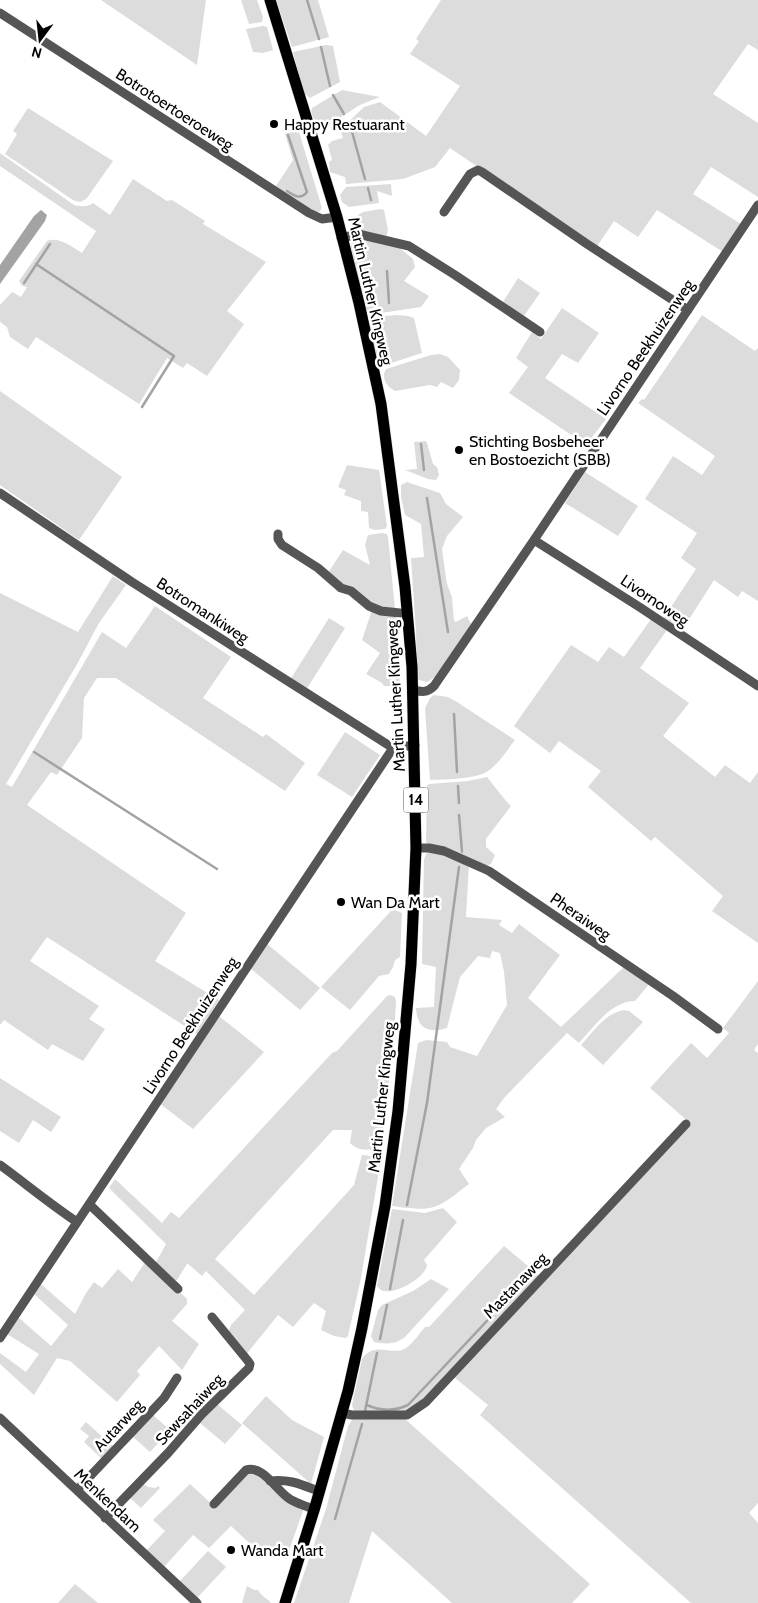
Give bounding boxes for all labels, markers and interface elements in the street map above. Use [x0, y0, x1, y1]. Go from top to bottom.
north arrow [15, 15, 65, 65]
text: N [30, 43, 44, 63]
street label: Botrotoertoeroeweg [112, 64, 238, 155]
place label: Happy Restuarant [284, 115, 405, 134]
marker: Happy Restuarant [268, 118, 280, 130]
street label: Martin Luther Kingweg [344, 215, 397, 368]
street label: Livorno Beekhuizenweg [593, 275, 699, 419]
place label: Stichting Bosbeheer en Bostoezicht (SBB) [469, 432, 611, 469]
marker: Stichting Bosbeheer en Bostoezicht (SBB) [453, 444, 465, 456]
street label: Livornoweg [617, 571, 693, 631]
street label: Botromankiweg [153, 574, 253, 648]
street label: Martin Luther Kingweg [382, 619, 409, 772]
road number: 14 [404, 788, 428, 812]
street label: Pheraiweg [547, 889, 616, 945]
place label: Wan Da Mart [351, 893, 440, 912]
marker: Wan Da Mart [335, 896, 347, 908]
street label: Livorno Beekhuizenweg [139, 952, 243, 1098]
street label: Martin Luther Kingweg [364, 1020, 399, 1173]
street label: Mastanaweg [479, 1248, 552, 1322]
street label: Sewsahaiweg [151, 1369, 228, 1449]
street label: Autarweg [90, 1395, 148, 1455]
street label: Menkendam [70, 1465, 145, 1536]
place label: Wanda Mart [241, 1541, 324, 1560]
marker: Wanda Mart [225, 1544, 237, 1556]

